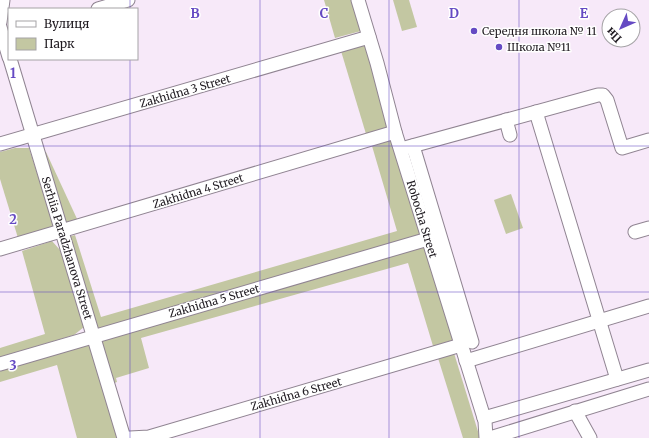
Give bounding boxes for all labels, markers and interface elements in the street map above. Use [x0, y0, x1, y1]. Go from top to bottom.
text: B [190, 5, 200, 22]
text: C [320, 5, 329, 22]
text: D [449, 5, 459, 22]
text: E [580, 5, 589, 22]
legend [8, 8, 138, 60]
north arrow [601, 8, 641, 48]
text: Вулиця [44, 16, 89, 31]
place label: Середня школа № 11 [482, 24, 596, 38]
text: Пн [603, 24, 625, 46]
marker: Середня школа № 11 [469, 26, 479, 36]
text: Парк [44, 36, 75, 51]
place label: Школа №11 [507, 40, 571, 54]
marker: Школа №11 [494, 42, 504, 52]
text: 1 [10, 65, 16, 82]
street label: Zakhidna 3 Street [138, 71, 233, 111]
street label: Zakhidna 4 Street [151, 170, 246, 211]
street label: Serhiia Paradzhanova Street [39, 175, 96, 322]
street label: Robocha Street [404, 179, 441, 260]
text: 2 [9, 211, 17, 228]
street label: Zakhidna 5 Street [167, 281, 262, 321]
text: 3 [9, 357, 17, 374]
street label: Zakhidna 6 Street [249, 374, 344, 414]

